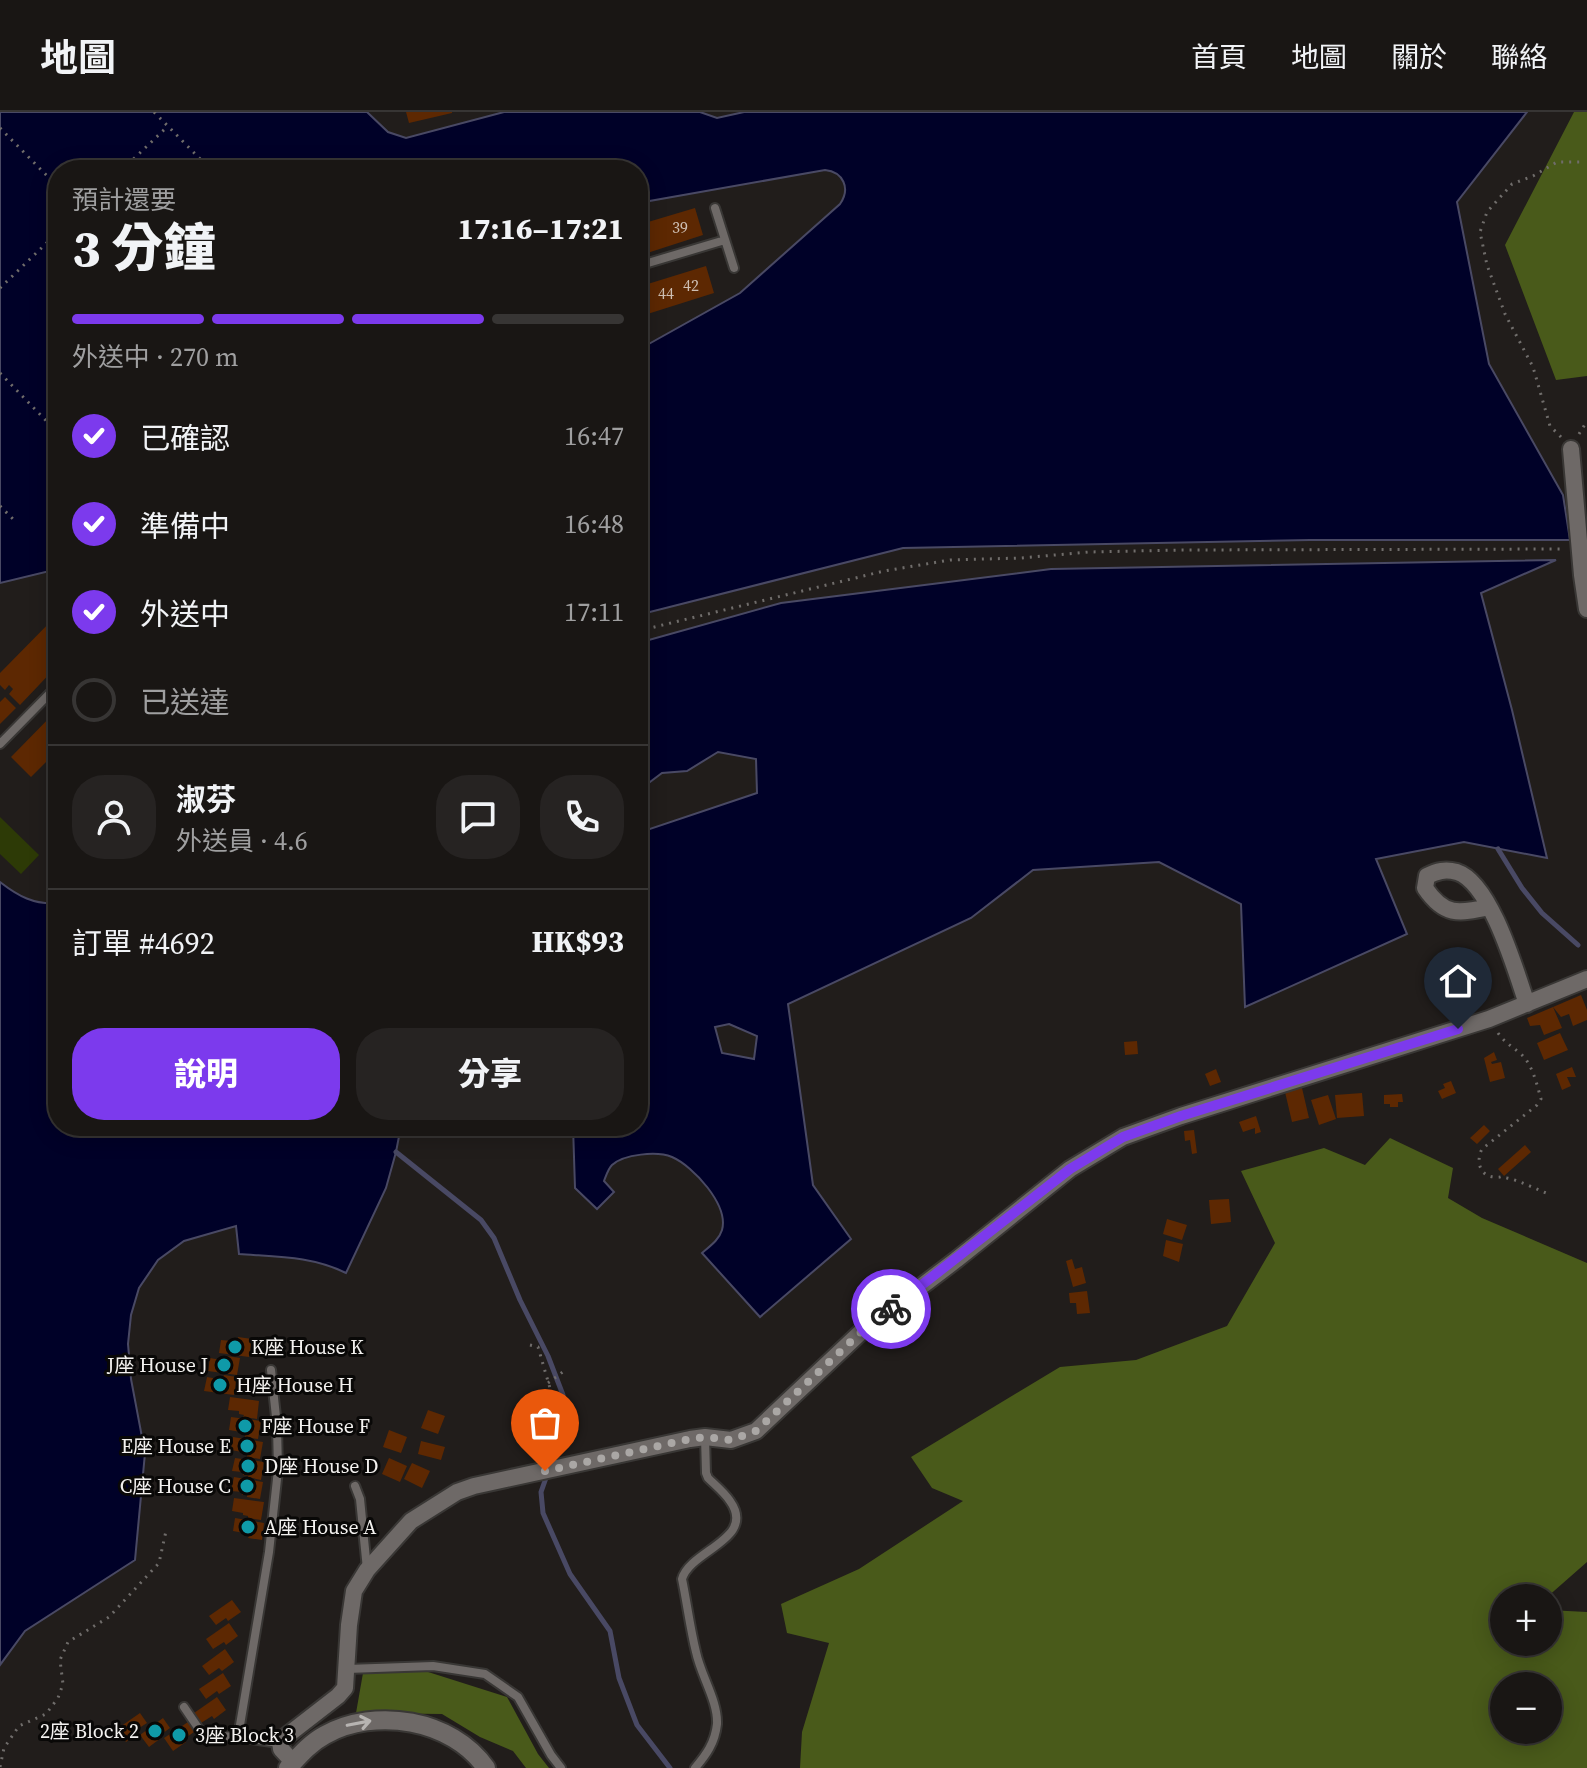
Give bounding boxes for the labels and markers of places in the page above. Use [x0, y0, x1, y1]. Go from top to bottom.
pin [1424, 947, 1492, 1029]
place label: K座 House K [251, 1333, 364, 1361]
marker: K座 House K [226, 1338, 244, 1356]
place label: J座 House J [106, 1351, 208, 1379]
marker: J座 House J [215, 1356, 233, 1374]
place label: H座 House H [236, 1371, 354, 1399]
marker: H座 House H [211, 1376, 229, 1394]
pin [511, 1389, 579, 1471]
place label: F座 House F [261, 1412, 370, 1440]
marker: F座 House F [236, 1417, 254, 1435]
place label: E座 House E [121, 1432, 231, 1460]
marker: E座 House E [238, 1437, 256, 1455]
place label: D座 House D [264, 1452, 378, 1480]
marker: D座 House D [239, 1457, 257, 1475]
place label: C座 House C [120, 1472, 231, 1500]
marker: C座 House C [238, 1477, 256, 1495]
place label: A座 House A [264, 1513, 377, 1541]
marker: A座 House A [239, 1518, 257, 1536]
place label: 2座 Block 2 [40, 1717, 139, 1745]
place label: 3座 Block 3 [195, 1721, 294, 1749]
marker: 2座 Block 2 [146, 1722, 164, 1740]
marker: 3座 Block 3 [170, 1726, 188, 1744]

